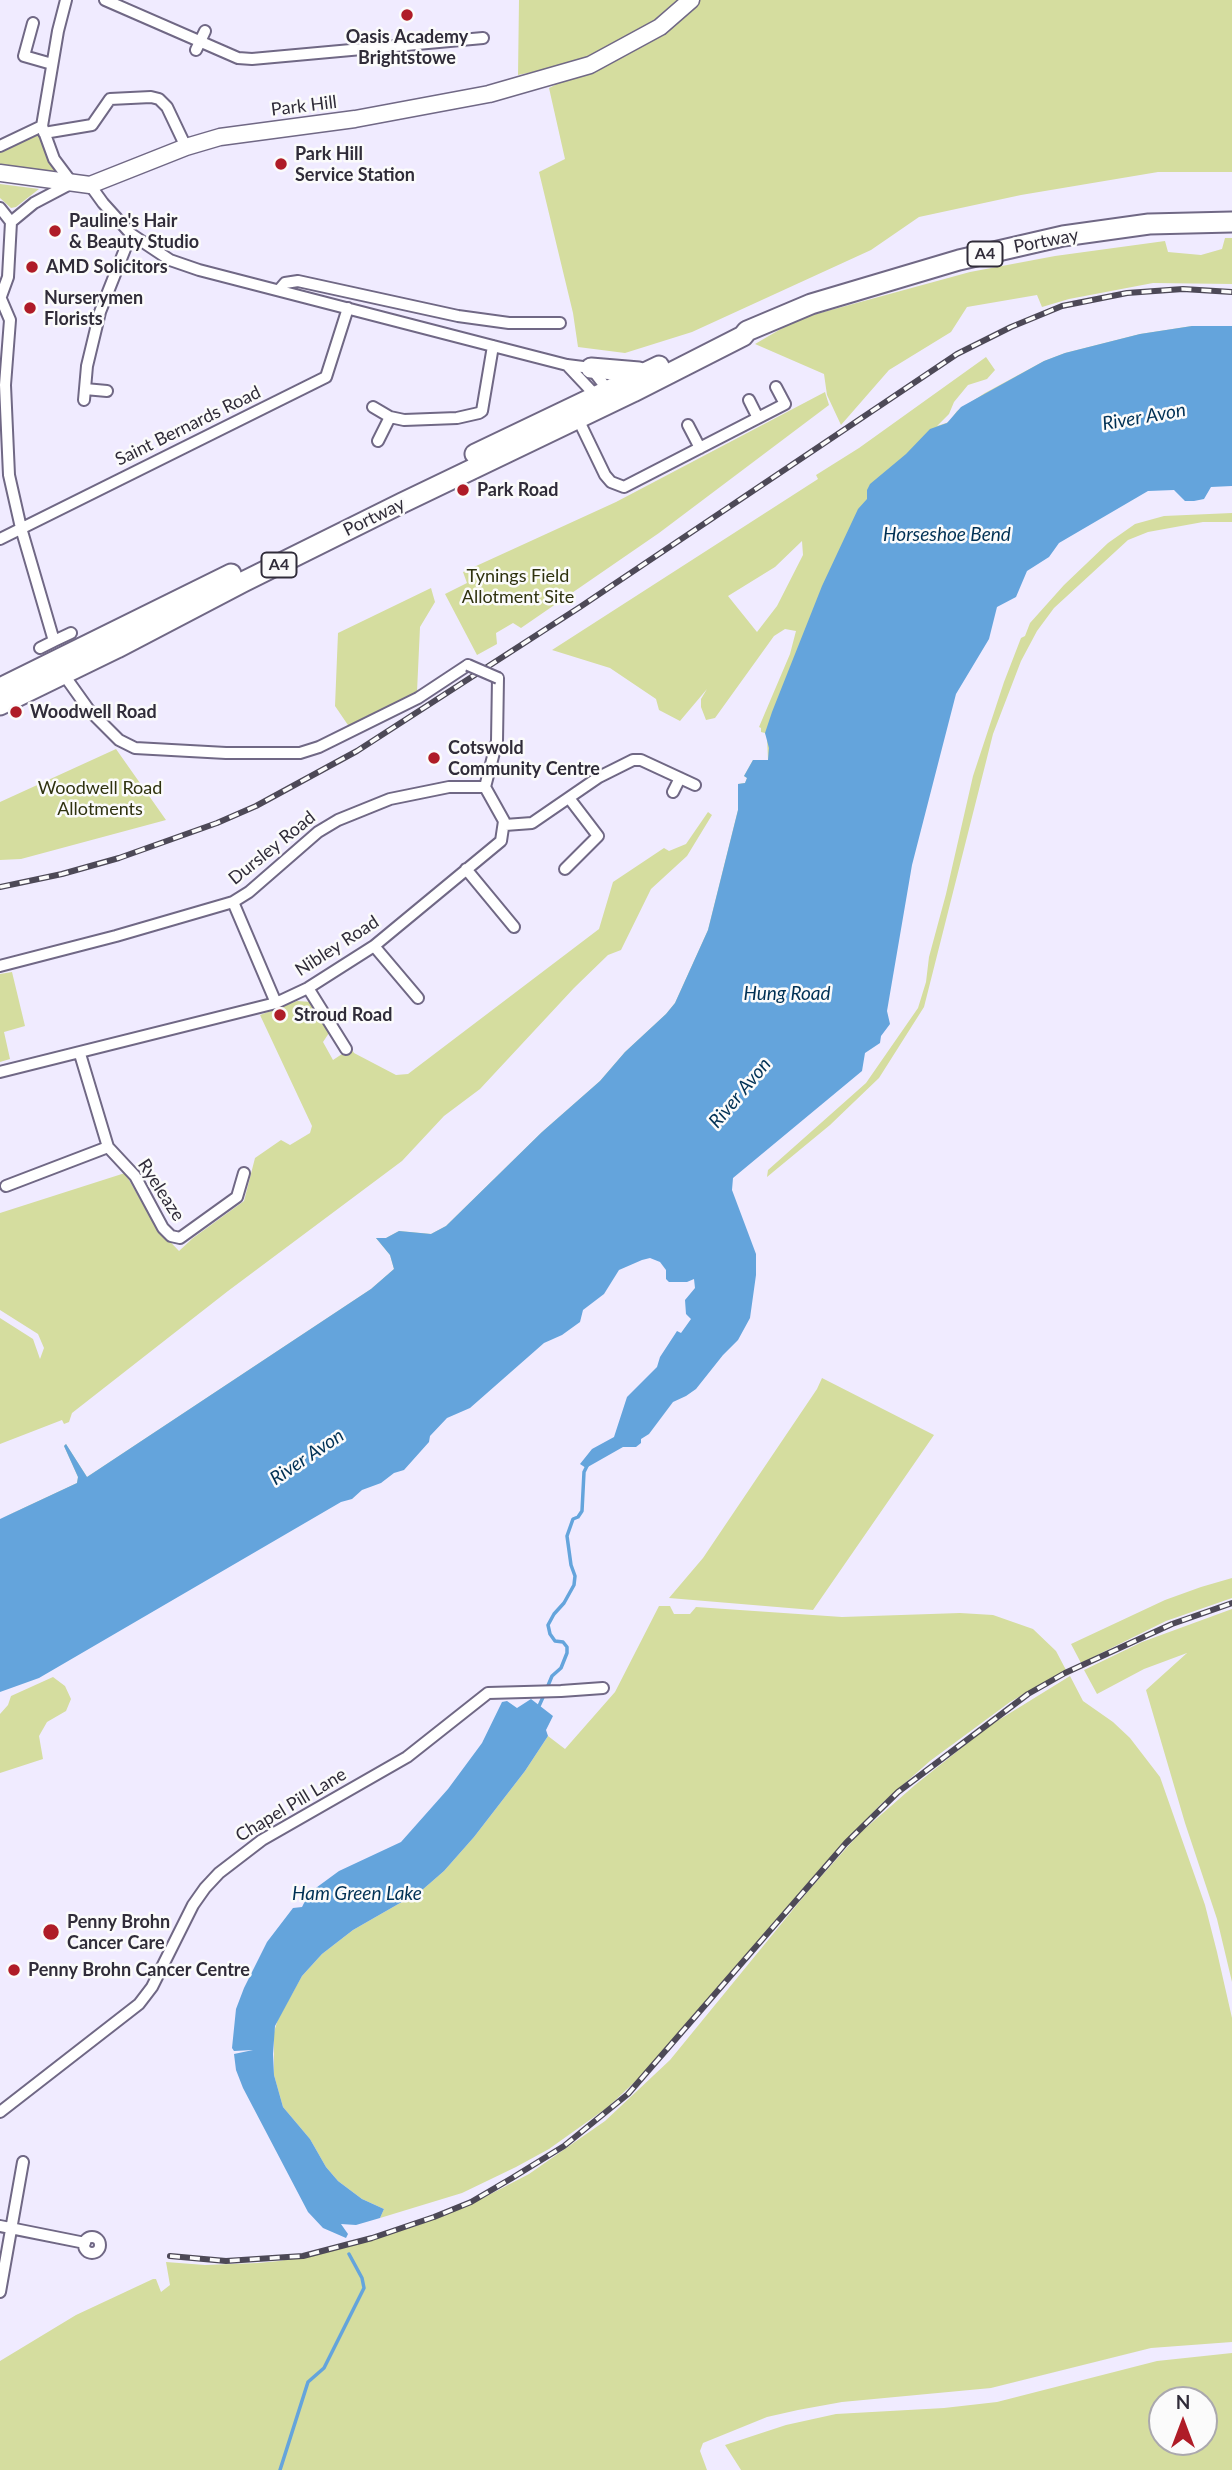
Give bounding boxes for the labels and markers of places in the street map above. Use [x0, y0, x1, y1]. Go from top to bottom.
marker: Oasis Academy Brightstowe [399, 7, 415, 23]
place label: Oasis Academy Brightstowe [346, 26, 468, 68]
place label: Park Hill Service Station [295, 143, 415, 186]
marker: Park Hill Service Station [273, 156, 289, 172]
place label: Pauline's Hair & Beauty Studio [69, 210, 199, 252]
marker: Pauline's Hair & Beauty Studio [47, 223, 63, 239]
place label: AMD Solicitors [46, 256, 168, 278]
marker: AMD Solicitors [24, 259, 40, 275]
place label: Nurserymen Florists [44, 287, 143, 330]
marker: Nurserymen Florists [22, 300, 38, 316]
place label: Park Road [477, 479, 558, 501]
marker: Park Road [455, 482, 471, 498]
place label: Woodwell Road [30, 701, 157, 723]
marker: Woodwell Road [8, 704, 24, 720]
place label: Cotswold Community Centre [448, 737, 600, 780]
marker: Cotswold Community Centre [426, 750, 442, 766]
place label: Stroud Road [294, 1004, 392, 1026]
marker: Stroud Road [272, 1007, 288, 1023]
place label: Penny Brohn Cancer Care [67, 1911, 170, 1954]
marker: Penny Brohn Cancer Care [41, 1922, 61, 1942]
place label: Penny Brohn Cancer Centre [28, 1959, 250, 1981]
marker: Penny Brohn Cancer Centre [6, 1962, 22, 1978]

